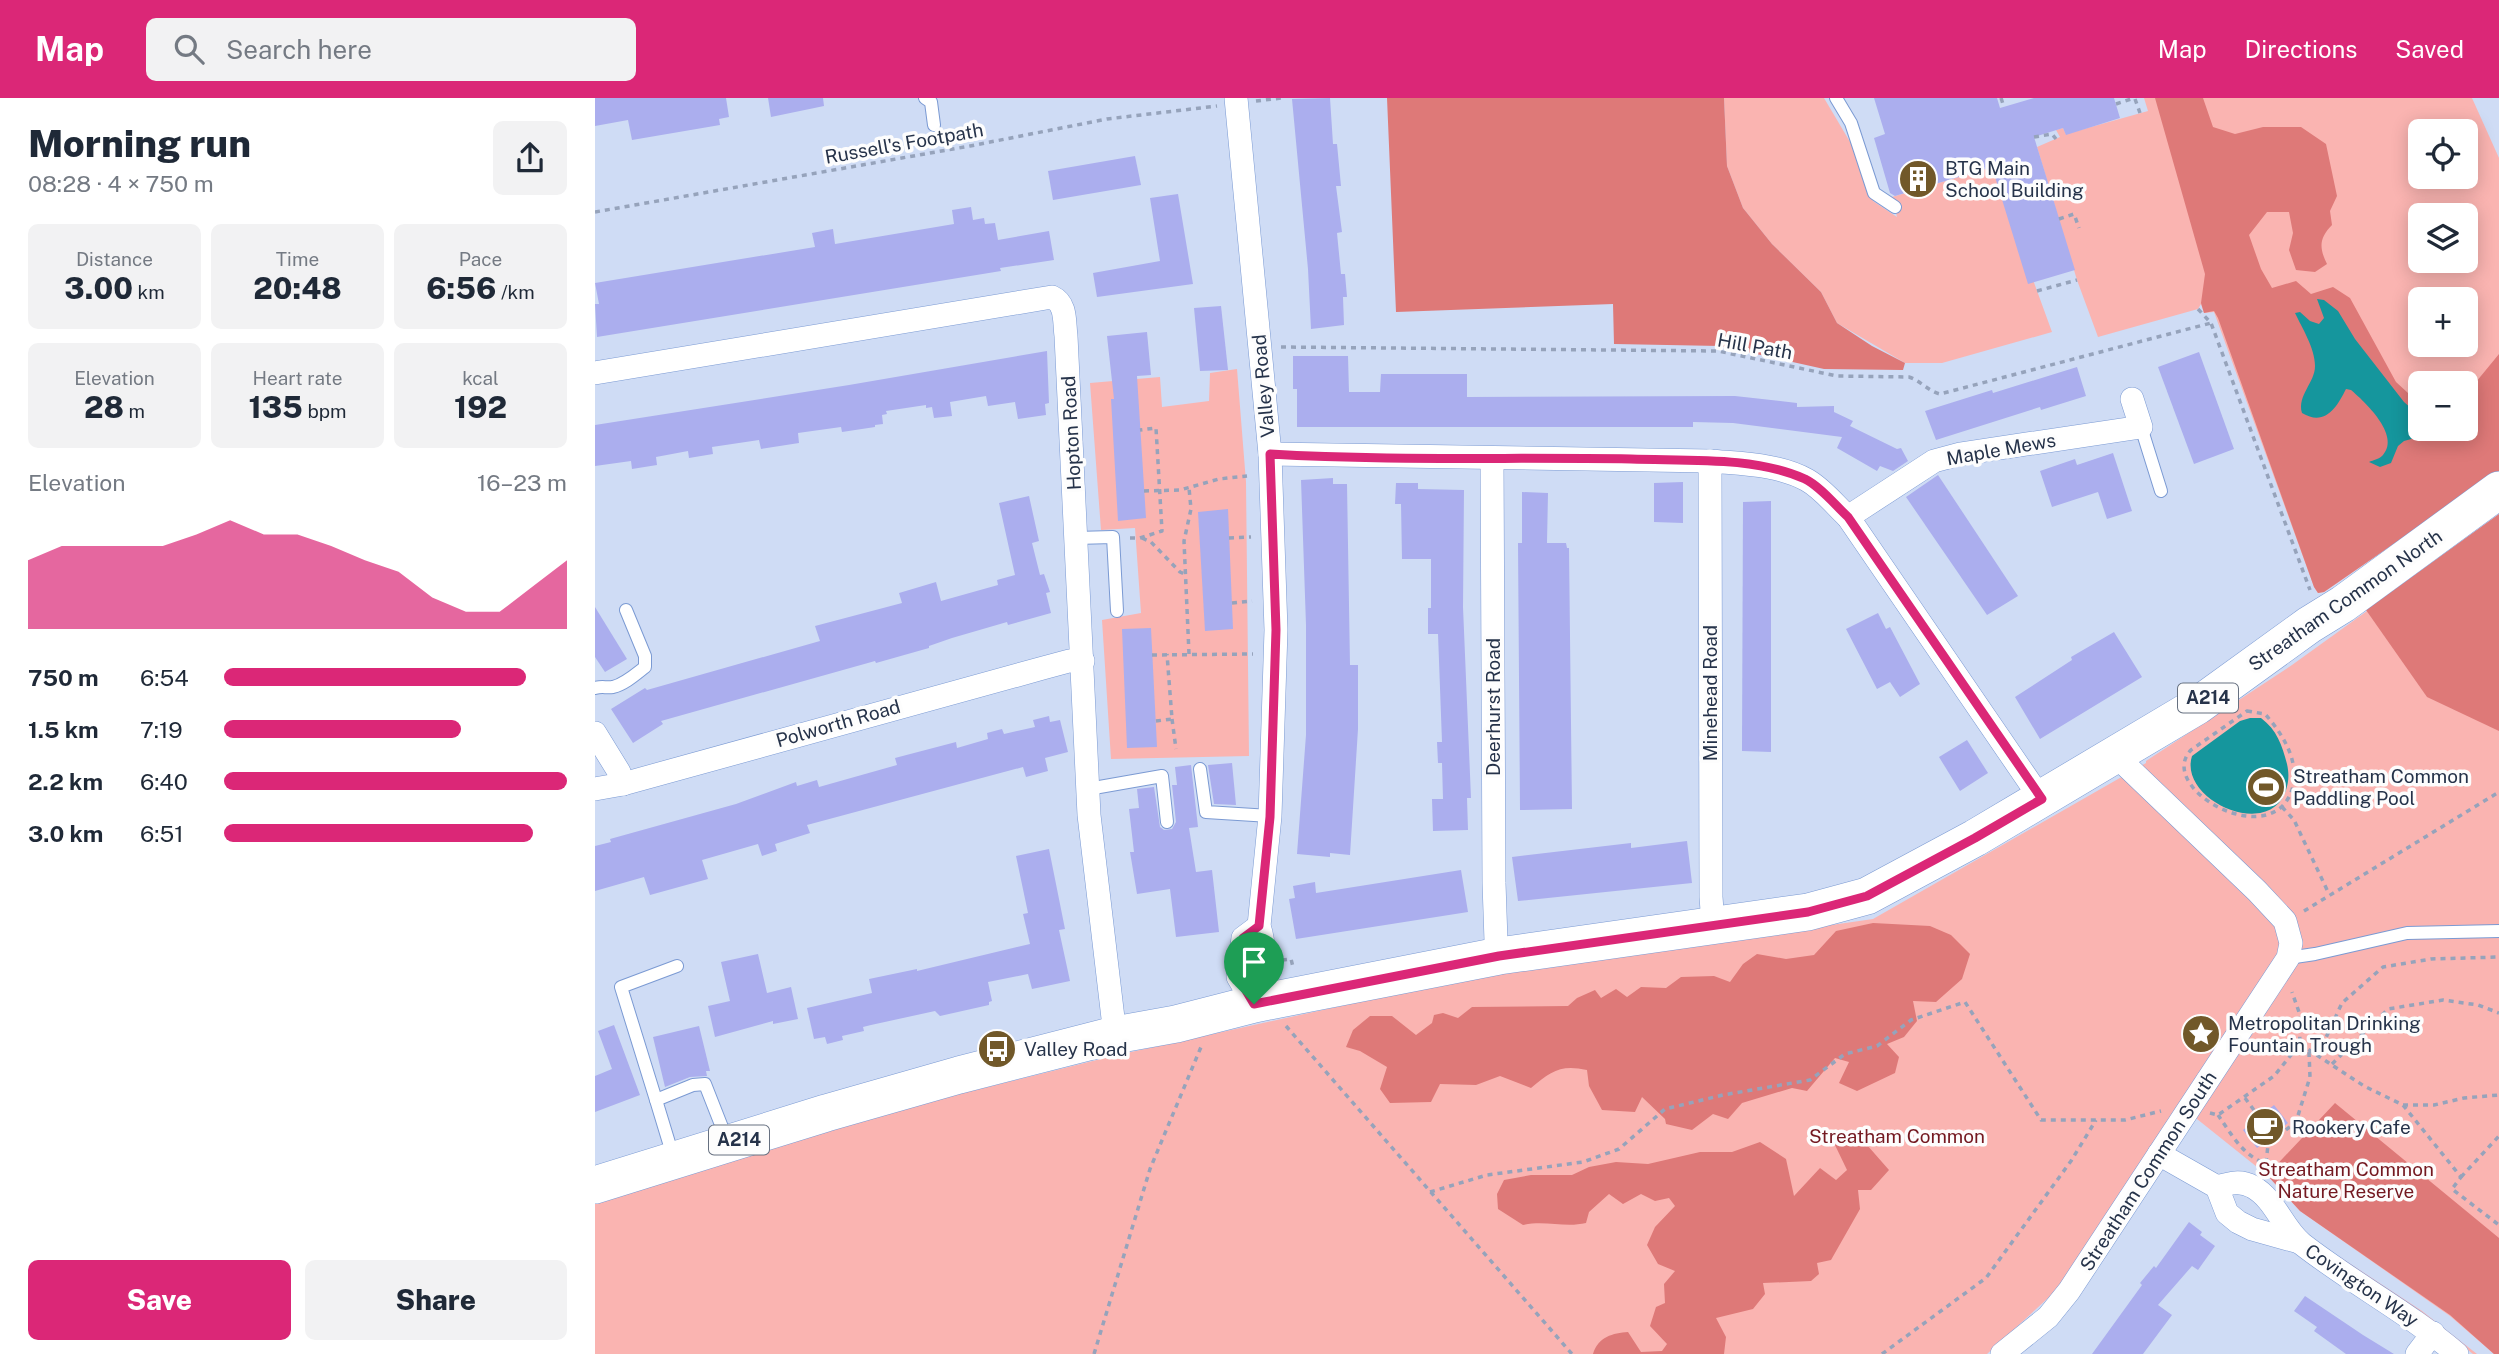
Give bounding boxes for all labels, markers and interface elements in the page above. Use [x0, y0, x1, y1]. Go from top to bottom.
search box [146, 18, 636, 81]
text: Map [35, 30, 104, 68]
icon: search [170, 30, 208, 68]
text: Search here [226, 34, 372, 65]
text: Map [2158, 35, 2207, 63]
text: Directions [2245, 35, 2357, 63]
text: Saved [2395, 35, 2464, 63]
street label: Russell's Footpath [823, 118, 985, 168]
map controls [2408, 119, 2478, 441]
button: locate [2408, 119, 2478, 189]
text: Morning run [28, 121, 251, 166]
button: share [493, 121, 567, 195]
place label: BTG Main School Building [1945, 157, 2084, 201]
building icon: BTG Main School Building [1897, 158, 1939, 200]
text: 08:28 · 4 × 750 m [28, 170, 214, 197]
button: layers [2408, 203, 2478, 273]
text: Distance [76, 248, 153, 270]
text: Time [276, 248, 319, 270]
text: Pace [459, 248, 502, 270]
text: 3.00 [64, 270, 133, 306]
text: 20:48 [253, 270, 342, 306]
text: 6:56 [426, 270, 496, 306]
text: km [133, 281, 165, 303]
text: /km [496, 281, 535, 303]
button: + [2408, 287, 2478, 357]
street label: Hill Path [1716, 329, 1794, 363]
street label: Valley Road [1248, 333, 1278, 439]
text: Elevation [74, 367, 155, 389]
text: Heart rate [253, 367, 342, 389]
text: kcal [462, 367, 499, 389]
button: − [2408, 371, 2478, 441]
street label: Hopton Road [1057, 375, 1085, 491]
text: 28 [84, 389, 124, 425]
text: 135 [249, 389, 303, 425]
text: 192 [454, 389, 507, 425]
text: m [124, 400, 145, 422]
text: bpm [303, 400, 346, 422]
street label: Maple Mews [1945, 429, 2057, 469]
text: Elevation [28, 469, 126, 496]
text: 16–23 m [477, 469, 567, 496]
street label: Streatham Common North [2244, 525, 2446, 675]
street label: Minehead Road [1699, 625, 1721, 761]
street label: Deerhurst Road [1482, 638, 1504, 776]
text: 750 m [28, 664, 99, 691]
text: 6:54 [140, 664, 189, 691]
road number: A214 [2178, 684, 2238, 712]
street label: Polworth Road [773, 695, 903, 751]
text: 1.5 km [28, 716, 99, 743]
text: 7:19 [140, 716, 183, 743]
place label: Streatham Common Paddling Pool [2293, 765, 2469, 809]
sports icon: Streatham Common Paddling Pool [2245, 766, 2287, 808]
text: 2.2 km [28, 768, 103, 795]
text: 6:40 [140, 768, 188, 795]
text: 3.0 km [28, 820, 103, 847]
text: 6:51 [140, 820, 184, 847]
pin [1224, 932, 1284, 1004]
icon: arrive [1235, 943, 1273, 981]
place label: Metropolitan Drinking Fountain Trough [2228, 1012, 2421, 1056]
place icon: Metropolitan Drinking Fountain Trough [2180, 1013, 2222, 1055]
bus stop icon: Valley Road [976, 1028, 1018, 1070]
place label: Valley Road [1024, 1038, 1128, 1060]
street label: Streatham Common South [2075, 1067, 2221, 1275]
cafe icon: Rookery Cafe [2244, 1106, 2286, 1148]
place label: Rookery Cafe [2292, 1116, 2411, 1138]
park label: Streatham Common [1809, 1125, 1985, 1147]
road number: A214 [709, 1126, 769, 1154]
park label: Streatham Common Nature Reserve [2258, 1158, 2434, 1202]
street label: Covington Way [2301, 1239, 2423, 1331]
button: Save [28, 1260, 291, 1340]
button: Share [305, 1260, 567, 1340]

